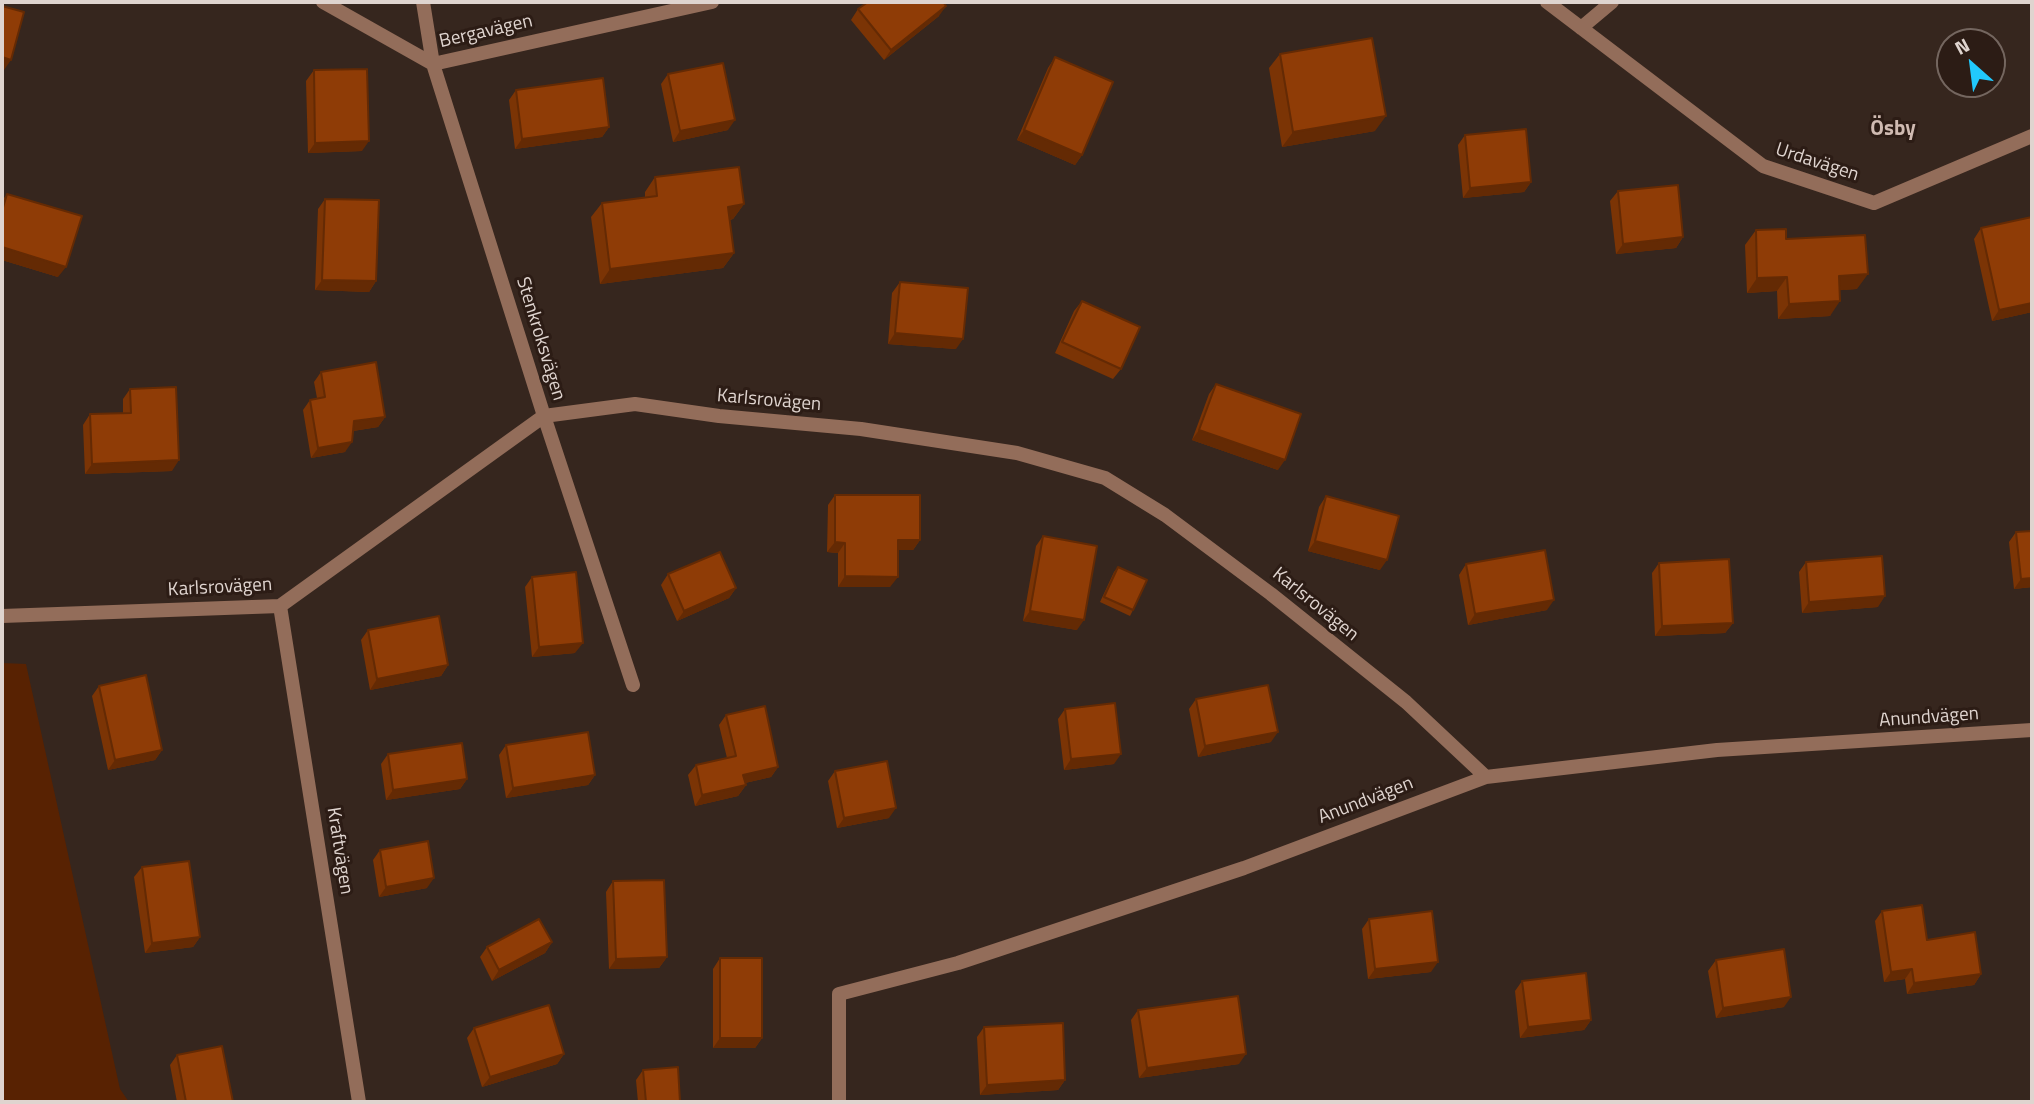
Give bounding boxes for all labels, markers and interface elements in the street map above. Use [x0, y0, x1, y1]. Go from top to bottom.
street label: Bergavägen [437, 10, 535, 54]
north arrow [1936, 28, 2006, 98]
text: N [1949, 30, 1974, 62]
district label: Ösby [1870, 117, 1916, 143]
street label: Urdavägen [1773, 139, 1861, 187]
street label: Stenkroksvägen [510, 274, 570, 404]
street label: Karlsrovägen [716, 385, 822, 417]
street label: Karlsrovägen [1267, 563, 1363, 647]
street label: Karlsrovägen [167, 574, 273, 602]
street label: Anundvägen [1878, 703, 1980, 733]
street label: Anundvägen [1315, 772, 1417, 830]
street label: Kraftvägen [321, 806, 357, 896]

